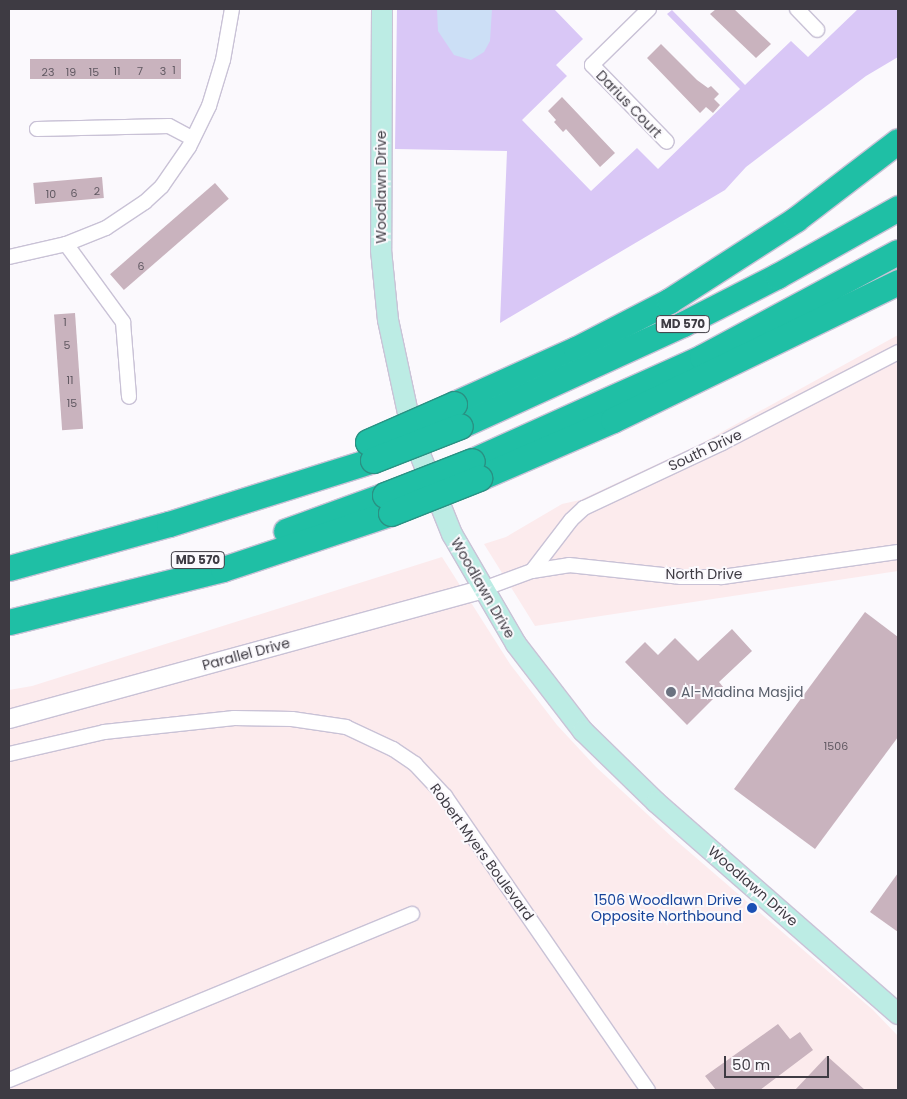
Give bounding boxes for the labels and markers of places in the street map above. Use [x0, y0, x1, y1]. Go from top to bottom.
place label: Al-Madina Masjid [681, 684, 803, 700]
marker: Al-Madina Masjid [665, 686, 677, 698]
place label: 1506 Woodlawn Drive Opposite Northbound [591, 892, 742, 924]
marker: 1506 Woodlawn Drive Opposite Northbound [746, 902, 758, 914]

